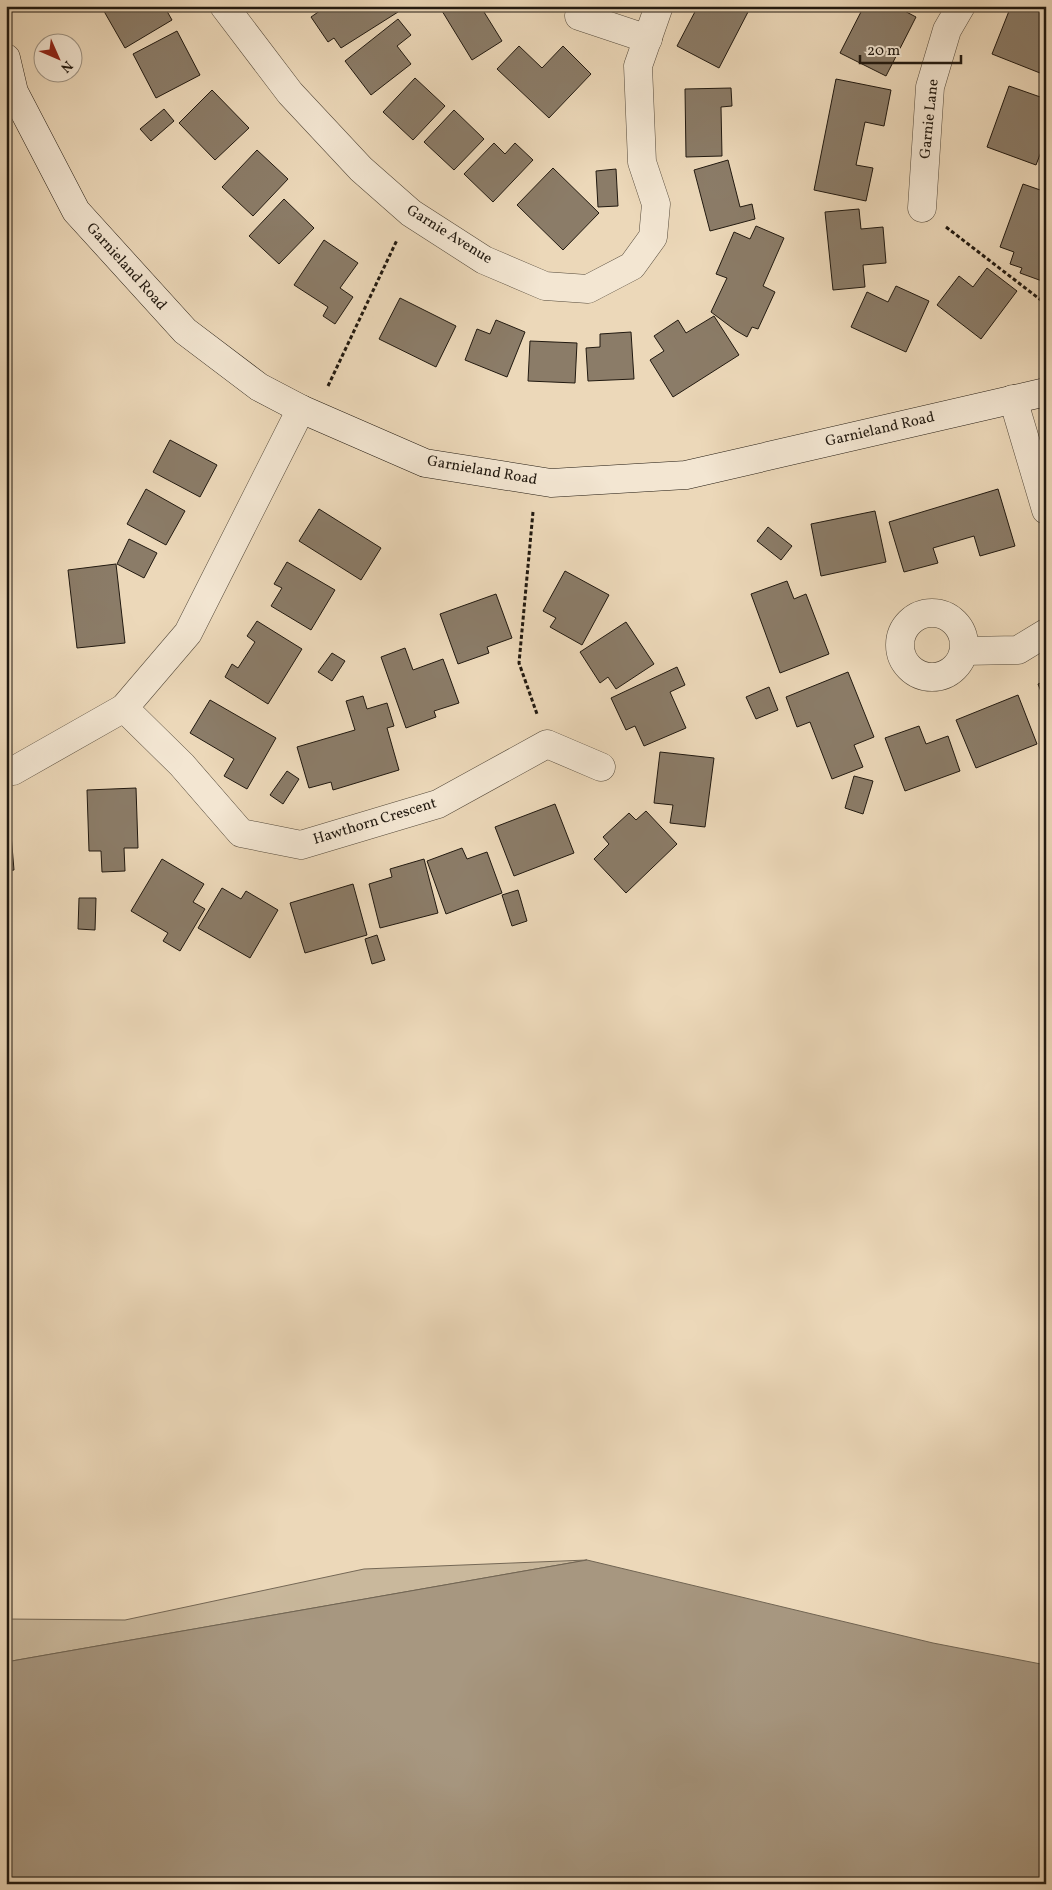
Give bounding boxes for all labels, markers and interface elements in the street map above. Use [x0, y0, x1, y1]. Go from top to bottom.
north arrow [32, 32, 82, 82]
scale bar [860, 32, 961, 64]
text: 20 m [867, 41, 900, 62]
text: N [56, 56, 76, 76]
street label: Garnie Lane [915, 78, 945, 160]
street label: Garnie Avenue [402, 200, 496, 270]
street label: Garnieland Road [81, 219, 171, 315]
street label: Garnieland Road [823, 407, 937, 453]
street label: Garnieland Road [425, 451, 539, 491]
street label: Hawthorn Crescent [311, 793, 439, 851]

